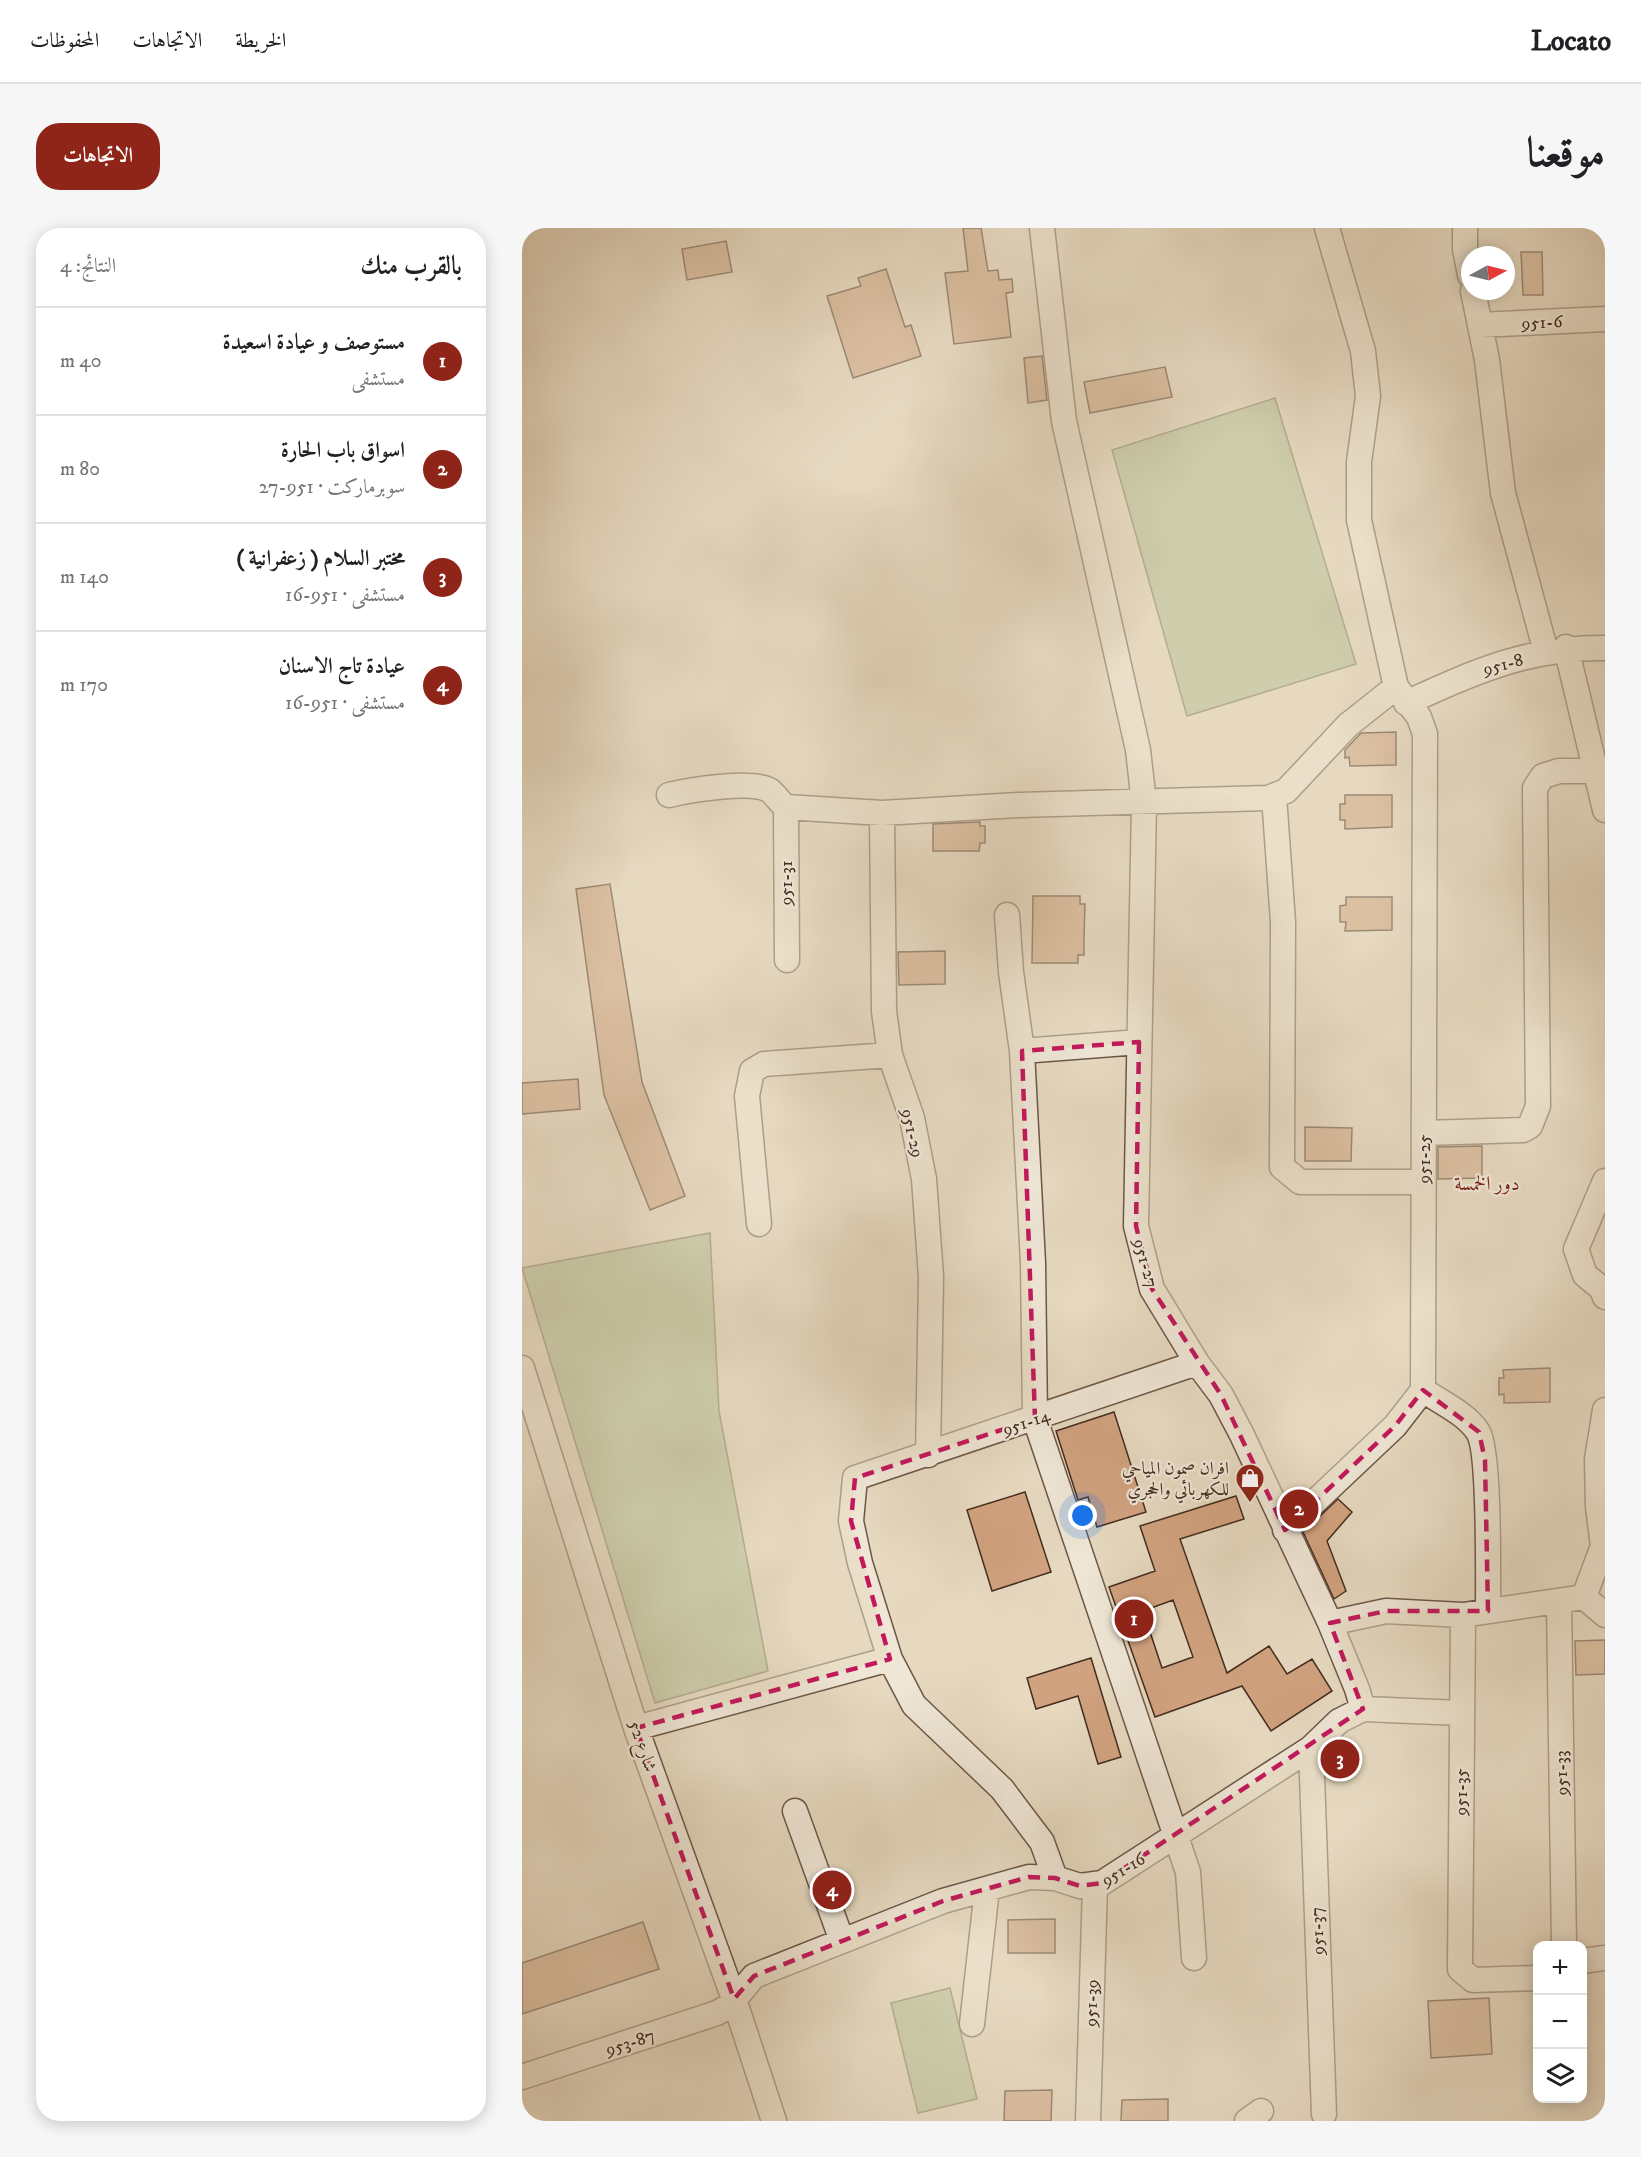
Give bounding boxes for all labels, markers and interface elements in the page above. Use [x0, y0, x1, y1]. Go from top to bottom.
text: Locato [1531, 24, 1611, 59]
text: المحفوظات [30, 28, 99, 54]
text: الاتجاهات [132, 28, 202, 54]
text: الخريطة [235, 28, 286, 54]
button: الاتجاهات [36, 123, 160, 190]
text: موقعنا [1527, 128, 1605, 180]
north arrow [1461, 246, 1515, 300]
text: بالقرب منك [360, 250, 462, 283]
text: النتائج: 4 [60, 254, 116, 279]
street label: 951-6 [1520, 311, 1564, 335]
text: مستوصف و عيادة اسعيدة [222, 329, 405, 356]
text: 40 m [60, 349, 102, 374]
text: 1 [439, 349, 446, 374]
text: مستشفى [352, 367, 405, 392]
text: اسواق باب الحارة [281, 437, 405, 464]
text: 80 m [60, 457, 100, 482]
text: 2 [438, 457, 447, 482]
text: سوبرماركت · 951-27 [259, 475, 405, 500]
text: مختبر السلام ( زعفرانية ) [236, 545, 405, 572]
text: 140 m [60, 565, 109, 590]
text: 3 [439, 565, 446, 590]
text: مستشفى · 951-16 [285, 583, 405, 608]
street label: 951-8 [1480, 649, 1526, 681]
text: عيادة تاج الاسنان [279, 653, 405, 680]
text: 170 m [60, 673, 108, 698]
text: 4 [437, 673, 448, 698]
text: مستشفى · 951-16 [285, 691, 405, 716]
street label: 951-31 [776, 860, 798, 907]
street label: 951-29 [895, 1106, 928, 1160]
street label: 951-25 [1414, 1134, 1436, 1185]
district label: دور الخمسة [1454, 1172, 1520, 1197]
street label: 951-27 [1127, 1235, 1162, 1290]
street label: 951-14 [999, 1404, 1054, 1442]
place label: افران صمون المياحي للكهربائي والحجري [1122, 1458, 1229, 1504]
shop icon: افران صمون المياحي للكهربائي والحجري [1234, 1462, 1266, 1504]
pin: 2 [1280, 1486, 1318, 1532]
your location [1068, 1501, 1097, 1530]
pin: 1 [1114, 1596, 1154, 1642]
street label: شارع 52 [620, 1718, 661, 1776]
pin: 3 [1320, 1736, 1360, 1781]
street label: 951-33 [1551, 1750, 1573, 1797]
street label: 951-35 [1451, 1768, 1473, 1817]
street label: 951-16 [1097, 1848, 1150, 1892]
pin: 4 [812, 1868, 852, 1912]
street label: 951-37 [1306, 1907, 1330, 1956]
map controls [1533, 1941, 1587, 2103]
button: + [1533, 1941, 1587, 1995]
street label: 951-39 [1080, 1979, 1104, 2028]
button: − [1533, 1995, 1587, 2049]
street label: 953-87 [602, 2025, 658, 2062]
button: layers [1533, 2049, 1587, 2103]

